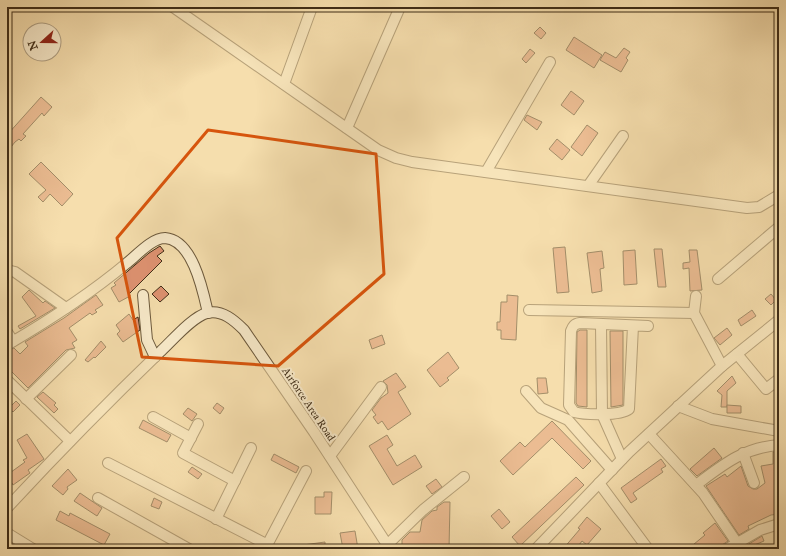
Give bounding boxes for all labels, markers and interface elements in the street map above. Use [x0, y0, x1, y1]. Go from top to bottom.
north arrow [22, 22, 62, 62]
text: N [25, 38, 41, 52]
street label: Airforce Area Road [279, 364, 338, 444]

